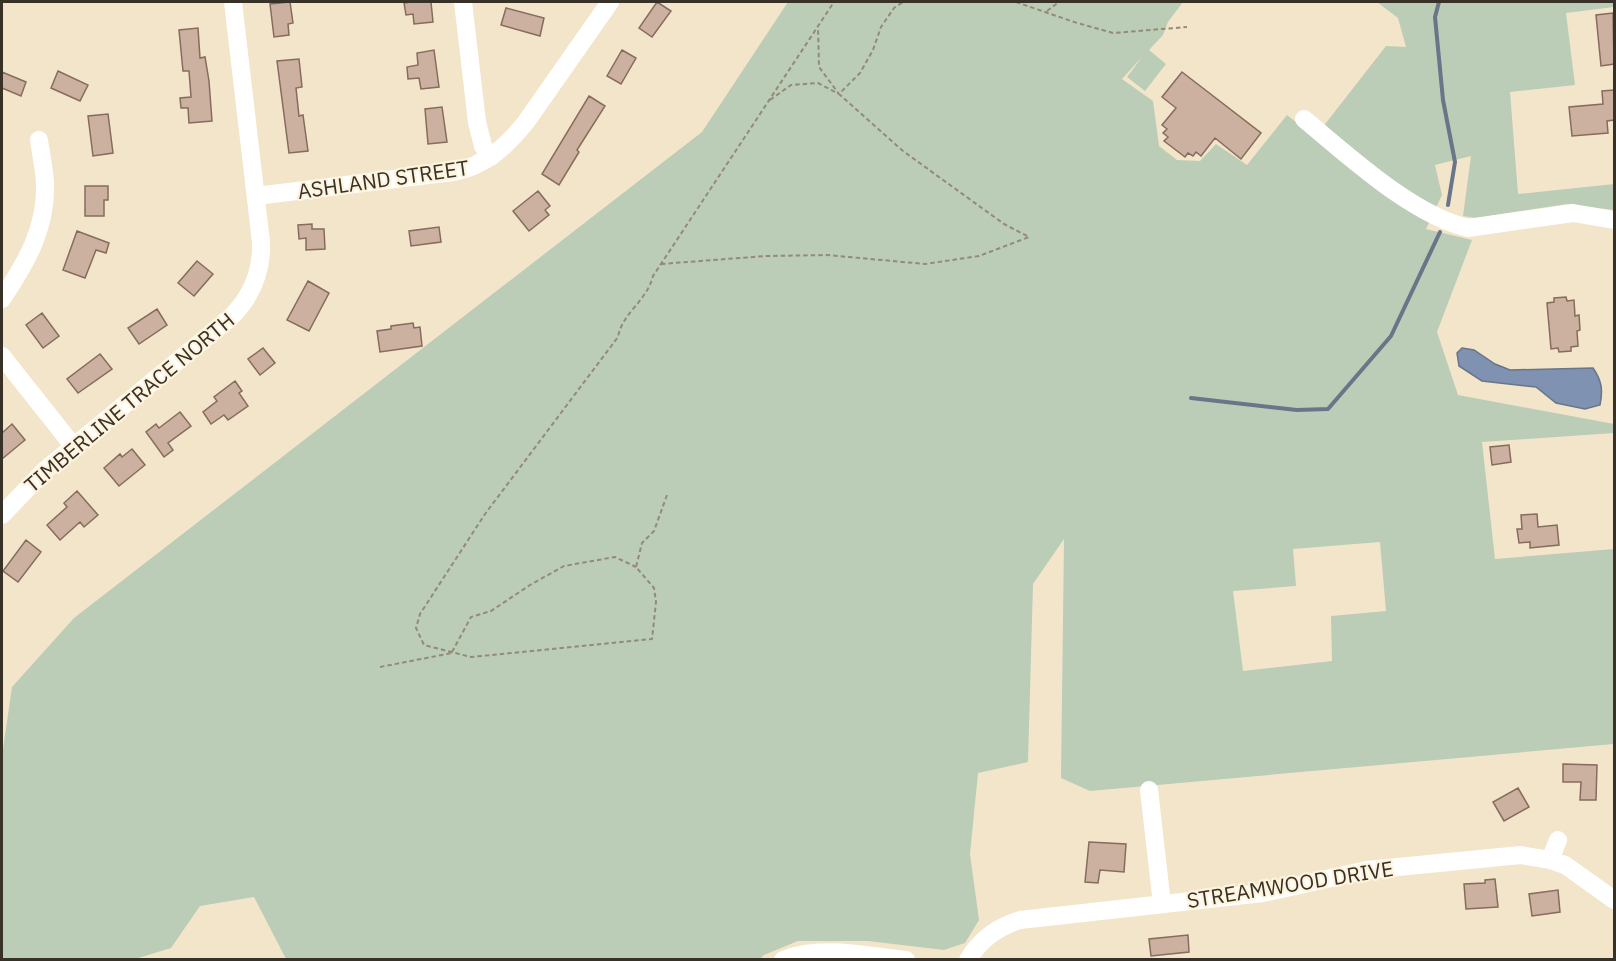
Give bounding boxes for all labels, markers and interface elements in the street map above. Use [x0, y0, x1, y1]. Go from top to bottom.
street label: ASHLAND STREET [296, 153, 470, 205]
street label: TIMBERLINE TRACE NORTH [18, 306, 240, 498]
street label: STREAMWOOD DRIVE [1185, 854, 1395, 914]

